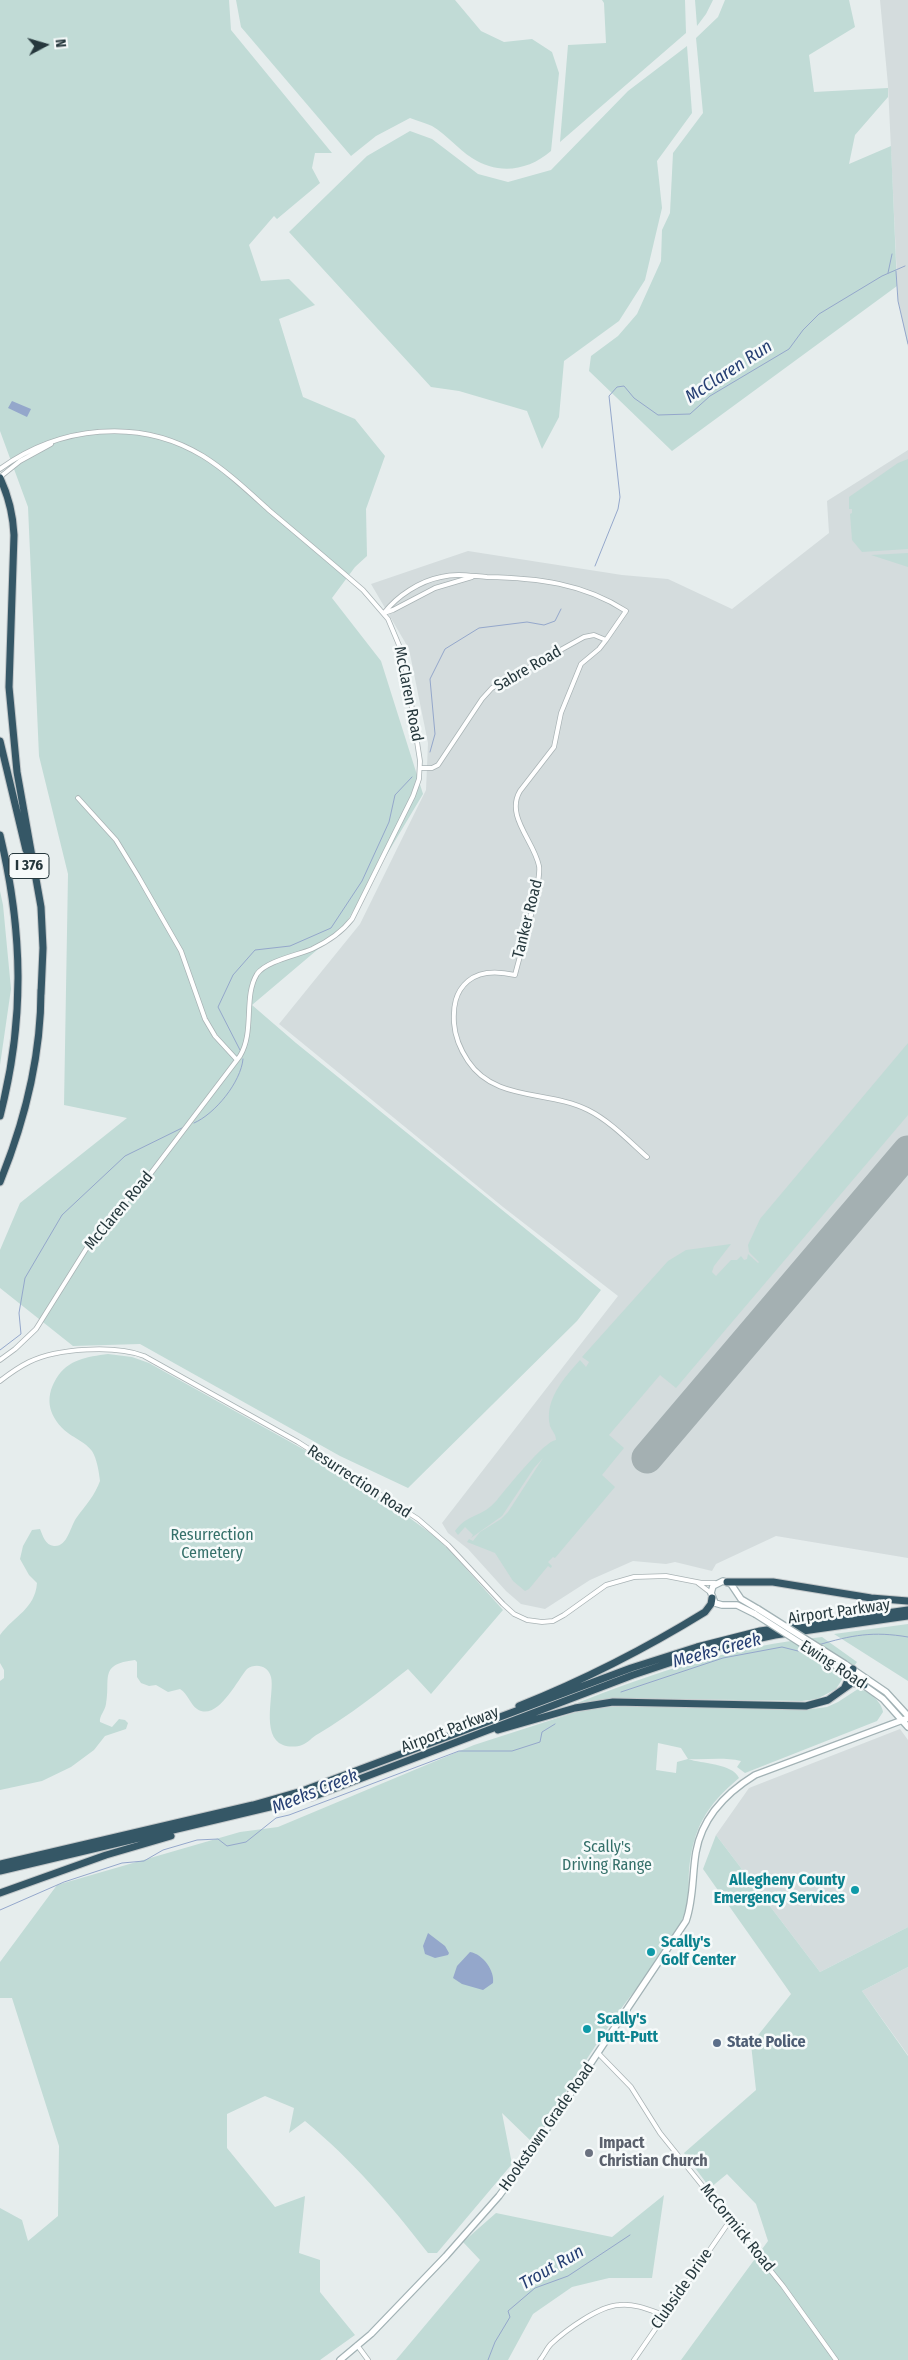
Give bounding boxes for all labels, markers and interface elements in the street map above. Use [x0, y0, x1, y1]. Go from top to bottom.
north arrow [20, 20, 70, 70]
text: N [52, 38, 69, 48]
water label: McClaren Run [681, 336, 777, 408]
street label: Sabre Road [491, 642, 565, 696]
street label: McClaren Road [389, 645, 427, 743]
road number: I 376 [9, 854, 49, 878]
street label: Tanker Road [509, 878, 547, 960]
street label: McClaren Road [81, 1168, 157, 1254]
street label: Resurrection Road [303, 1441, 415, 1523]
park label: Resurrection Cemetery [170, 1526, 254, 1564]
street label: Airport Parkway [787, 1595, 891, 1629]
water label: Meeks Creek [670, 1629, 764, 1673]
street label: Ewing Road [796, 1637, 870, 1693]
street label: Airport Parkway [398, 1703, 502, 1757]
water label: Meeks Creek [269, 1765, 361, 1819]
park label: Scally's Driving Range [562, 1838, 652, 1876]
place label: Allegheny County Emergency Services [714, 1871, 845, 1909]
marker: Allegheny County Emergency Services [849, 1884, 861, 1896]
place label: Scally's Golf Center [661, 1933, 736, 1971]
marker: Scally's Golf Center [645, 1946, 657, 1958]
place label: Scally's Putt-Putt [597, 2010, 658, 2048]
marker: Scally's Putt-Putt [581, 2023, 593, 2035]
place label: State Police [727, 2033, 806, 2053]
marker: State Police [711, 2037, 723, 2049]
street label: Hookstown Grade Road [495, 2059, 599, 2195]
place label: Impact Christian Church [599, 2134, 708, 2172]
marker: Impact Christian Church [583, 2147, 595, 2159]
street label: McCormick Road [696, 2180, 778, 2276]
water label: Trout Run [516, 2241, 588, 2295]
street label: Clubside Drive [647, 2245, 717, 2333]

